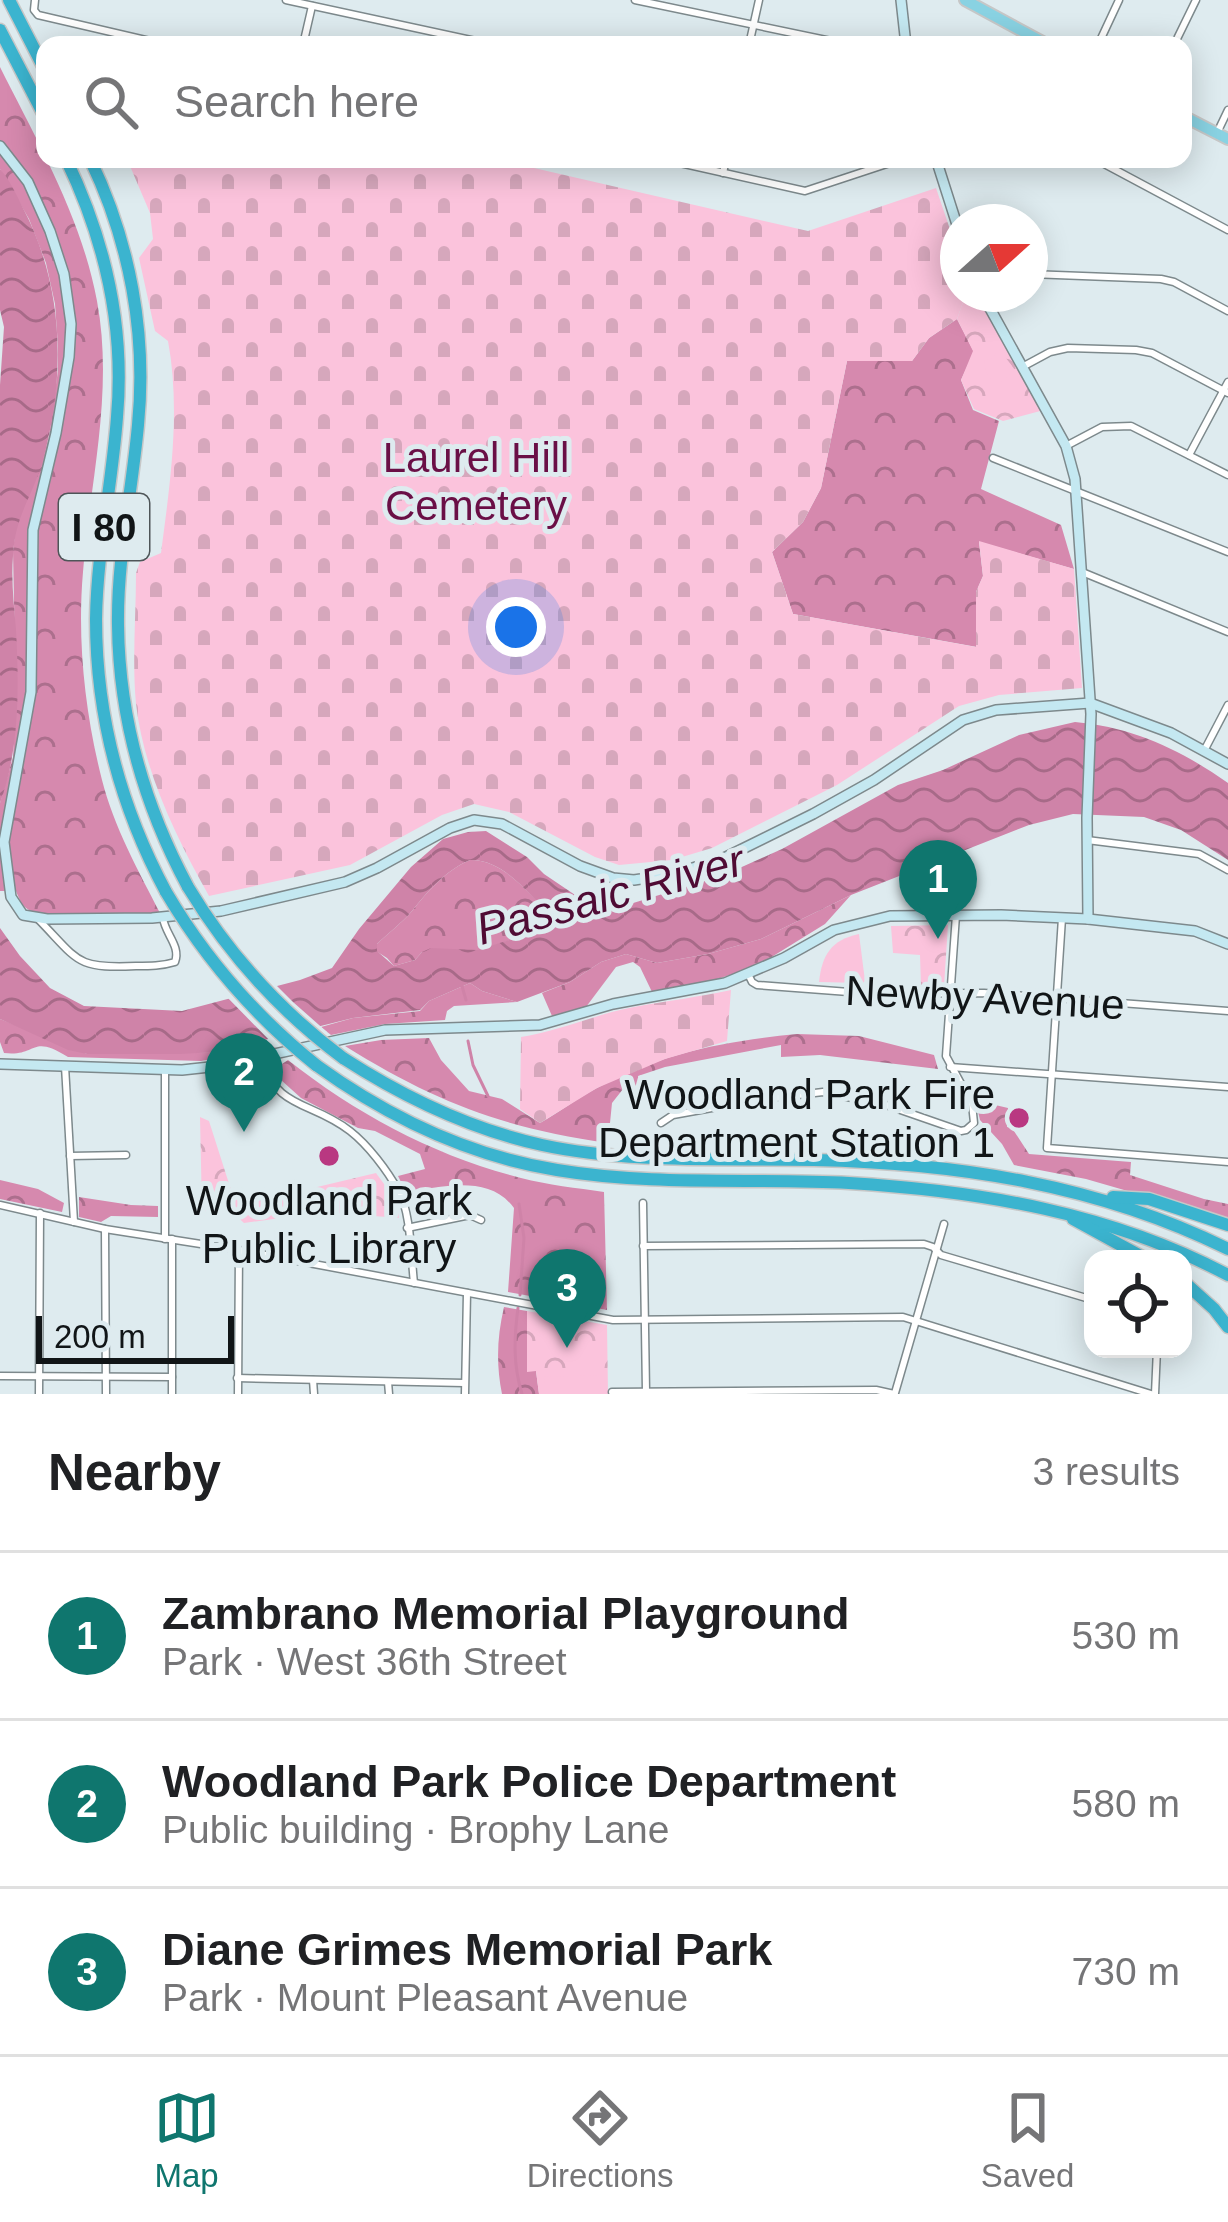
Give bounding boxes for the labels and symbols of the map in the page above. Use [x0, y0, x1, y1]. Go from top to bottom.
north arrow [940, 204, 1048, 312]
park label: Laurel Hill Cemetery [383, 434, 569, 529]
road number: I 80 [59, 494, 149, 560]
your location [486, 597, 546, 657]
water label: Passaic River [471, 834, 752, 955]
pin: 1 [899, 840, 977, 939]
street label: Newby Avenue [844, 967, 1126, 1028]
pin: 2 [205, 1033, 283, 1132]
place label: Woodland Park Fire Department Station 1 [598, 1071, 995, 1166]
marker: Woodland Park Fire Department Station 1 [1006, 1105, 1032, 1131]
marker: Woodland Park Public Library [316, 1143, 342, 1169]
place label: Woodland Park Public Library [186, 1177, 473, 1272]
pin: 3 [528, 1249, 606, 1348]
scale bar [36, 1310, 234, 1363]

